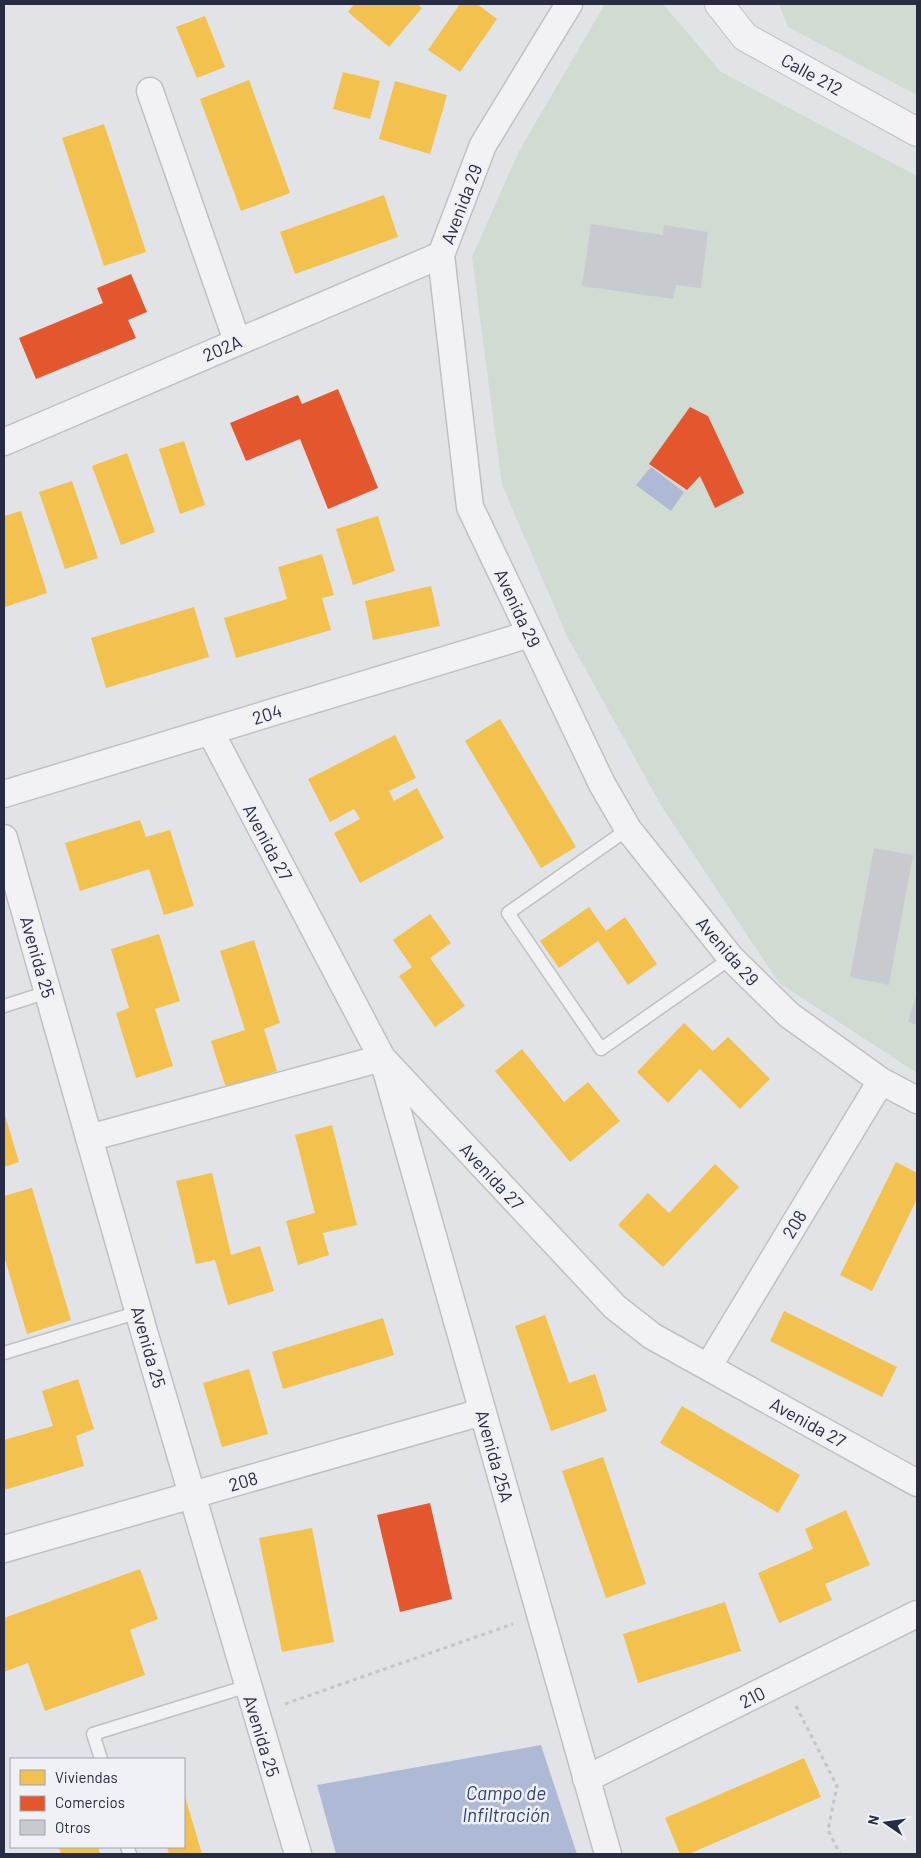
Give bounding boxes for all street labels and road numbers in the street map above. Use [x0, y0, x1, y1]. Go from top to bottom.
street label: Calle 212 [777, 48, 847, 100]
street label: Avenida 29 [436, 161, 486, 247]
street label: 202A [199, 330, 245, 366]
street label: Avenida 29 [490, 565, 546, 651]
street label: 204 [250, 699, 284, 729]
street label: Avenida 27 [239, 800, 298, 884]
street label: Avenida 29 [692, 912, 764, 990]
street label: Avenida 25 [16, 914, 60, 1000]
street label: Avenida 27 [456, 1138, 529, 1214]
street label: 208 [777, 1206, 811, 1242]
street label: Avenida 25 [127, 1304, 171, 1390]
street label: Avenida 27 [766, 1392, 850, 1452]
street label: Avenida 25A [471, 1407, 519, 1505]
street label: 208 [226, 1466, 260, 1496]
street label: 210 [735, 1681, 769, 1713]
street label: Avenida 25 [239, 1693, 285, 1779]

